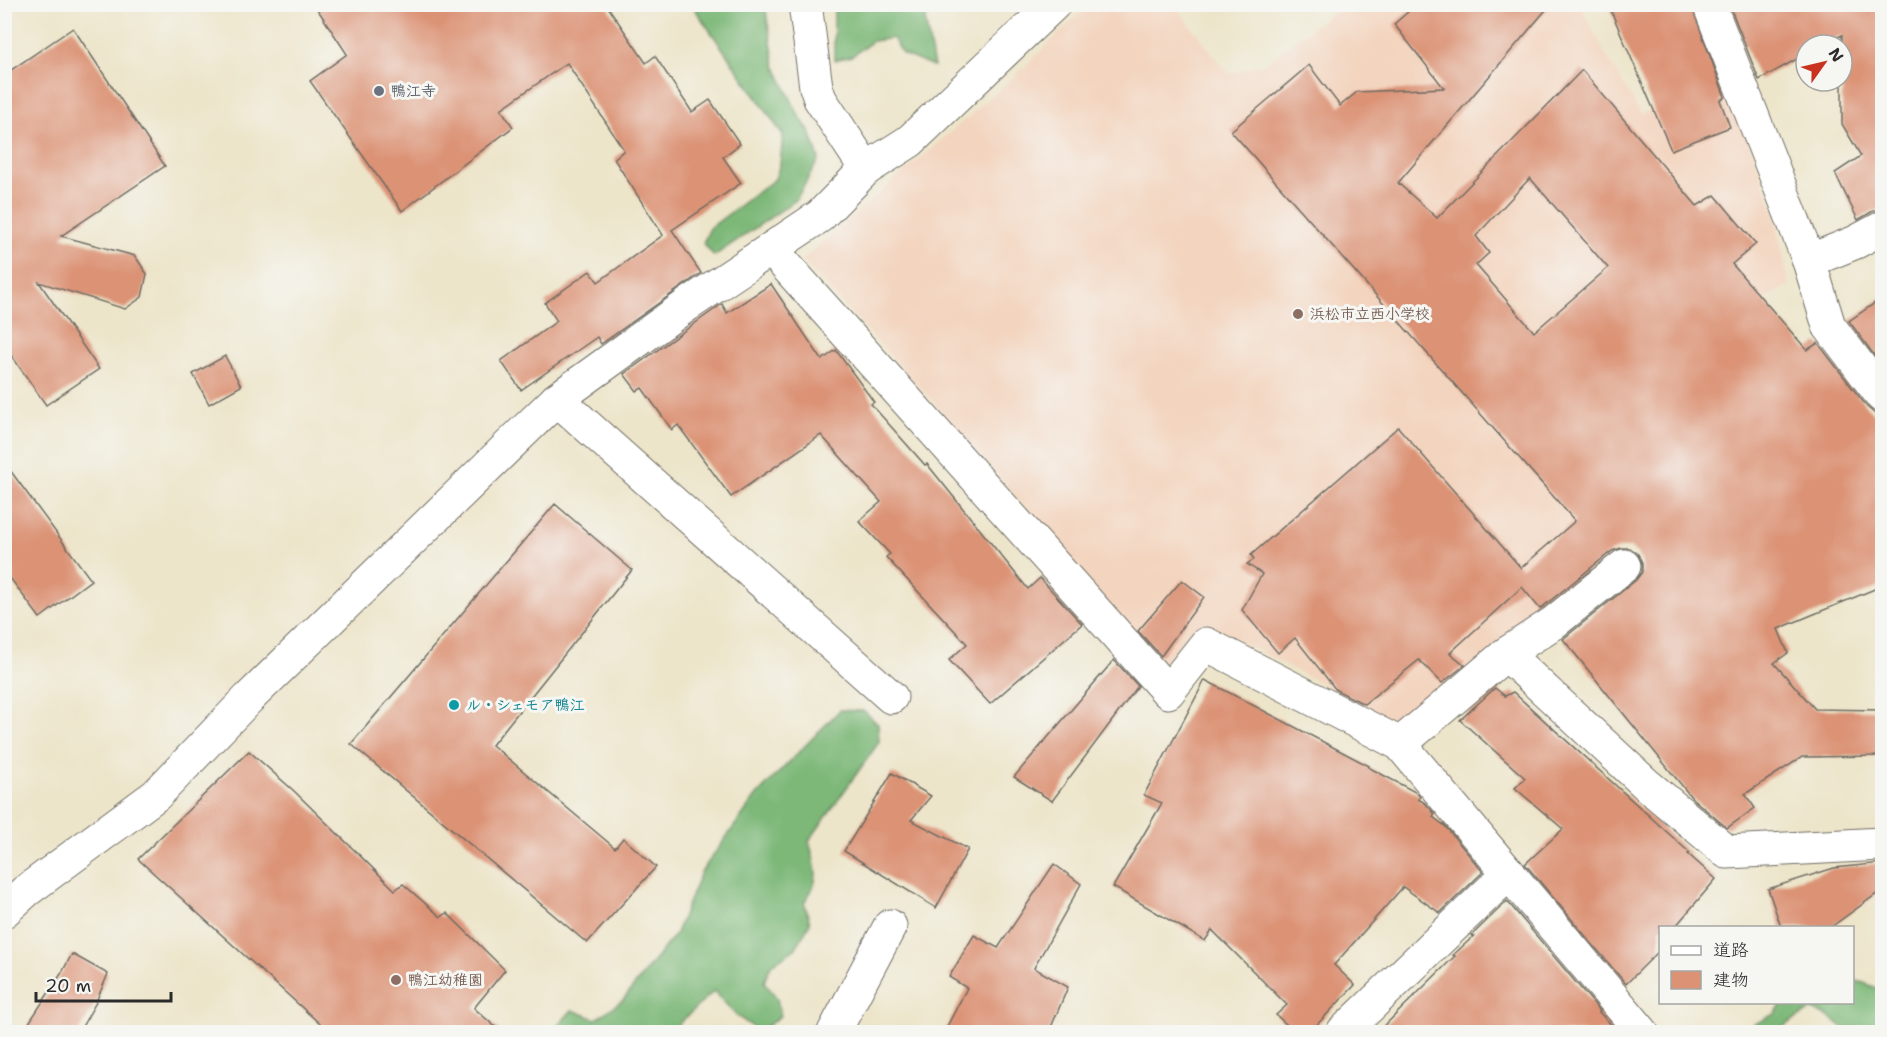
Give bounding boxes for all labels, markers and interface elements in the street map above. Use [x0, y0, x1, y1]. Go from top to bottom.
north arrow [1794, 33, 1854, 93]
text: N [1824, 44, 1848, 66]
place label: 鴨江寺 [391, 81, 436, 101]
marker: 鴨江寺 [372, 84, 386, 98]
place label: 浜松市立西小学校 [1310, 304, 1430, 324]
marker: 浜松市立西小学校 [1291, 307, 1305, 321]
place label: ル・シェモア鴨江 [466, 695, 585, 715]
marker: ル・シェモア鴨江 [447, 698, 461, 712]
legend [1659, 926, 1854, 1004]
text: 道路 [1713, 938, 1749, 962]
scale bar [36, 965, 171, 1003]
text: 建物 [1713, 968, 1749, 992]
place label: 鴨江幼稚園 [408, 970, 483, 990]
marker: 鴨江幼稚園 [389, 973, 403, 987]
text: 20 m [45, 974, 91, 998]

